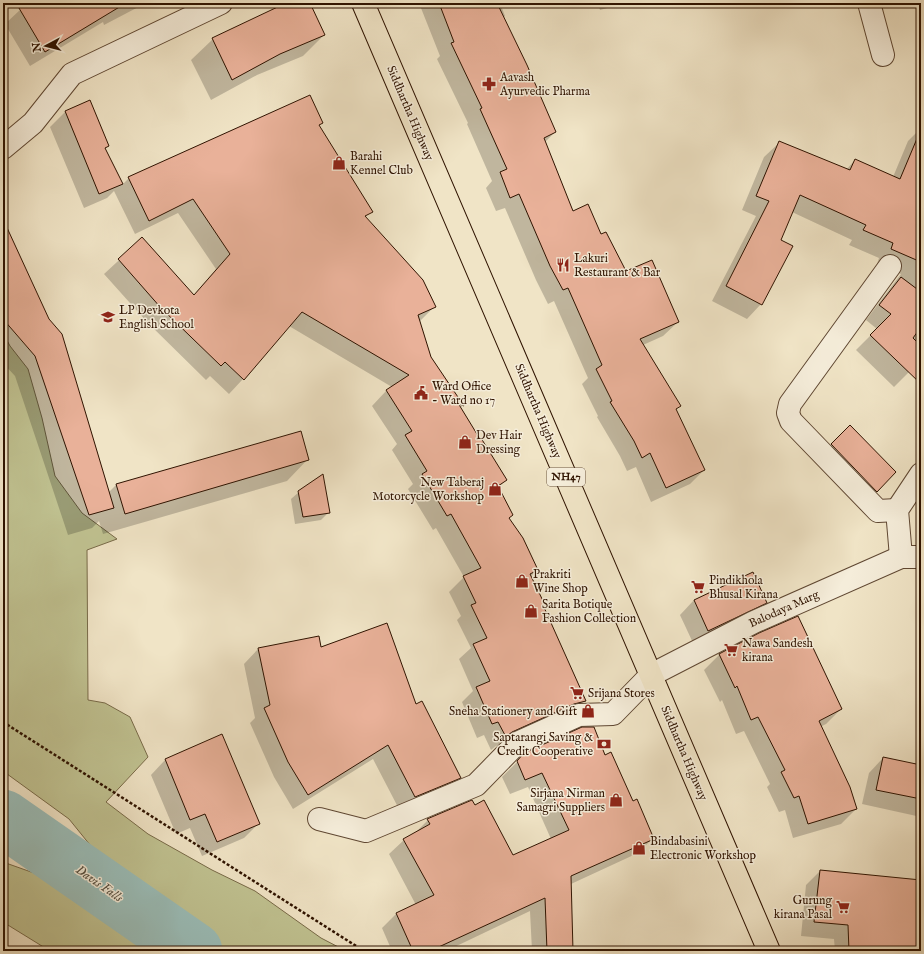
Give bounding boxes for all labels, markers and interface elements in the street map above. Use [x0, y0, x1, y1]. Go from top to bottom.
north arrow [26, 26, 66, 66]
text: N [29, 41, 45, 54]
street label: Siddhartha Highway [383, 63, 437, 163]
place label: Aavash Ayurvedic Pharma [499, 70, 591, 99]
pharmacy icon: Aavash Ayurvedic Pharma [481, 76, 497, 92]
place label: Barahi Kennel Club [350, 149, 413, 178]
shop icon: Barahi Kennel Club [331, 155, 347, 171]
place label: Lakuri Restaurant & Bar [574, 251, 661, 280]
restaurant icon: Lakuri Restaurant & Bar [555, 257, 571, 273]
place label: LP Devkota English School [119, 303, 194, 332]
school or university icon: LP Devkota English School [100, 309, 116, 325]
street label: Siddhartha Highway [511, 361, 565, 461]
place label: Ward Office - Ward no 17 [432, 379, 495, 408]
public building icon: Ward Office - Ward no 17 [413, 385, 429, 401]
place label: Dev Hair Dressing [476, 428, 523, 457]
shop icon: Dev Hair Dressing [457, 434, 473, 450]
road number: NH47 [547, 468, 585, 486]
place label: New Taberaj Motorcycle Workshop [372, 475, 484, 505]
shop icon: New Taberaj Motorcycle Workshop [487, 481, 503, 497]
place label: Prakriti Wine Shop [533, 567, 588, 597]
shop icon: Prakriti Wine Shop [514, 573, 530, 589]
place label: Pindikhola Bhusal Kirana [709, 573, 779, 602]
supermarket icon: Pindikhola Bhusal Kirana [690, 579, 706, 595]
street label: Balodaya Marg [747, 587, 822, 631]
place label: Sarita Botique Fashion Collection [542, 597, 637, 626]
shop icon: Sarita Botique Fashion Collection [523, 603, 539, 619]
place label: Nawa Sandesh kirana [742, 636, 814, 665]
supermarket icon: Nawa Sandesh kirana [723, 642, 739, 658]
supermarket icon: Srijana Stores [569, 685, 585, 701]
place label: Srijana Stores [588, 686, 655, 701]
shop icon: Sneha Stationery and Gift [580, 703, 596, 719]
street label: Siddhartha Highway [657, 703, 711, 803]
place label: Sneha Stationery and Gift [449, 704, 577, 719]
place label: Saptarangi Saving & Credit Cooperative [493, 730, 593, 760]
bank icon: Saptarangi Saving & Credit Cooperative [596, 736, 612, 752]
place label: Sirjana Nirman Samagri Suppliers [517, 786, 606, 816]
shop icon: Sirjana Nirman Samagri Suppliers [608, 792, 624, 808]
place label: Bindabasini Electronic Workshop [650, 834, 757, 864]
shop icon: Bindabasini Electronic Workshop [631, 840, 647, 856]
water label: Davis Falls [72, 862, 126, 907]
place label: Gurung kirana Pasal [774, 893, 833, 922]
supermarket icon: Gurung kirana Pasal [835, 899, 851, 915]

